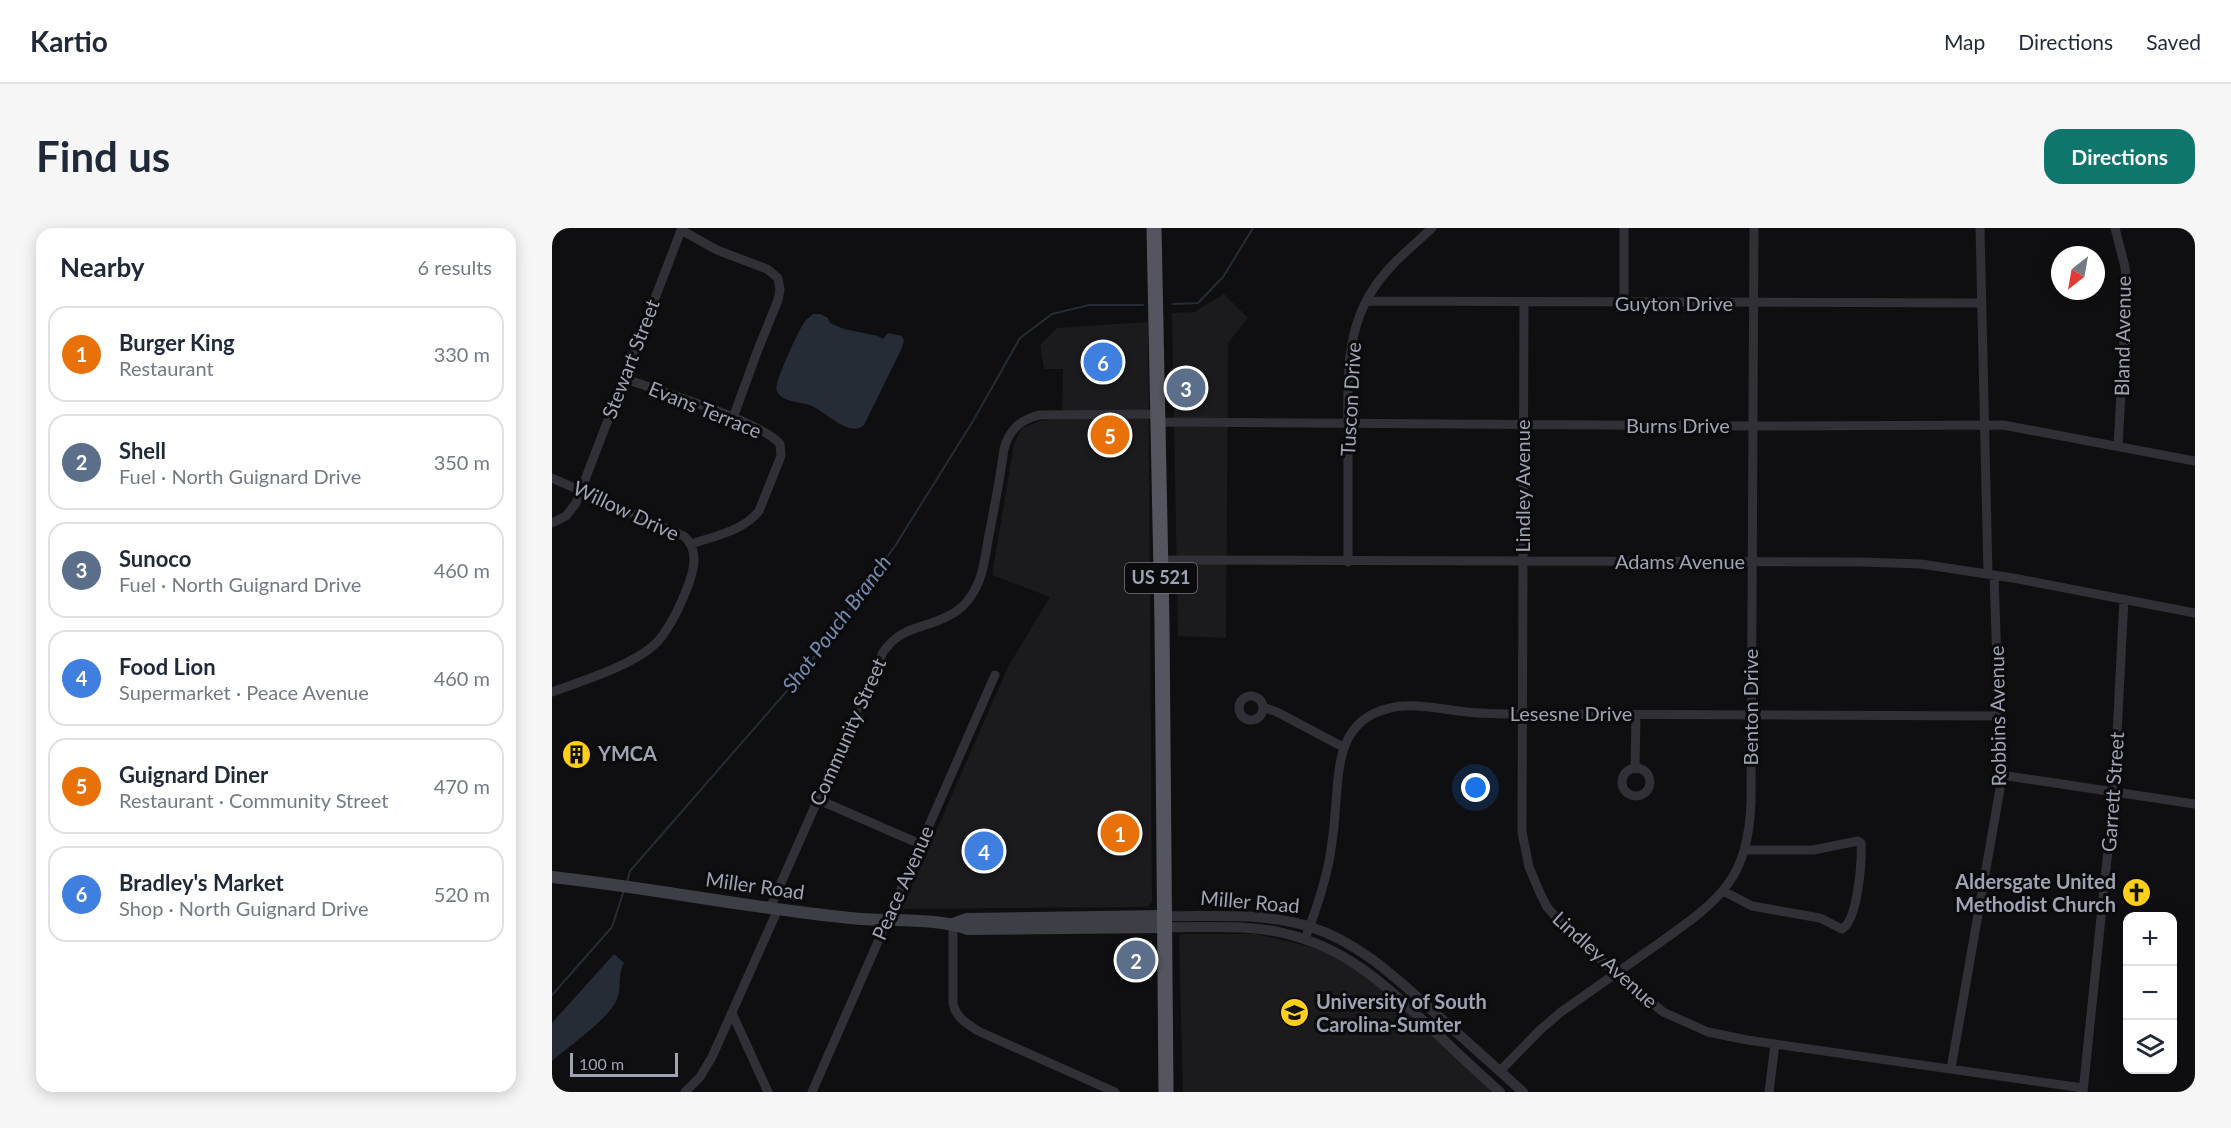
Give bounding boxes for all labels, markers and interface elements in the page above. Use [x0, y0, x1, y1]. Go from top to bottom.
text: Kartio [30, 24, 108, 58]
text: Map [1944, 29, 1985, 54]
text: Directions [2018, 29, 2113, 54]
text: Saved [2146, 29, 2201, 54]
button: Directions [2044, 129, 2195, 184]
text: Find us [36, 131, 170, 181]
north arrow [2051, 246, 2105, 300]
text: Nearby [60, 251, 145, 283]
text: 6 results [417, 255, 492, 279]
street label: Bland Avenue [2109, 276, 2135, 396]
street label: Guyton Drive [1615, 291, 1733, 315]
street label: Stewart Street [596, 296, 664, 422]
text: Burger King [119, 329, 235, 356]
pin: 6 [1084, 340, 1122, 384]
street label: Tuscon Drive [1335, 341, 1365, 457]
text: 1 [76, 342, 87, 366]
text: 330 m [434, 342, 490, 366]
text: Restaurant [119, 356, 214, 380]
pin: 3 [1166, 366, 1206, 410]
street label: Evans Terrace [645, 376, 765, 443]
pin: 5 [1090, 412, 1130, 458]
street label: Burns Drive [1626, 413, 1730, 437]
street label: Lindley Avenue [1510, 420, 1534, 552]
text: Shell [119, 437, 166, 464]
text: 2 [76, 450, 87, 474]
text: 350 m [434, 450, 490, 474]
text: Fuel · North Guignard Drive [119, 464, 361, 488]
street label: Willow Drive [570, 475, 683, 545]
text: Sunoco [119, 545, 191, 572]
street label: Adams Avenue [1615, 549, 1745, 573]
water label: Shot Pouch Branch [776, 550, 895, 697]
text: 3 [76, 558, 87, 582]
text: 460 m [434, 558, 490, 582]
road number: US 521 [1125, 563, 1197, 593]
text: Fuel · North Guignard Drive [119, 572, 361, 596]
street label: Robbins Avenue [1984, 645, 2010, 787]
street label: Benton Drive [1738, 649, 1762, 765]
text: Food Lion [119, 653, 216, 680]
street label: Community Street [804, 654, 890, 809]
text: 4 [76, 666, 87, 690]
text: 460 m [434, 666, 490, 690]
text: Supermarket · Peace Avenue [119, 680, 369, 704]
street label: Lesesne Drive [1510, 701, 1632, 725]
street label: Garrett Street [2096, 731, 2128, 853]
building icon: YMCA [561, 738, 593, 770]
place label: YMCA [597, 741, 657, 765]
text: Guignard Diner [119, 761, 268, 788]
your location [1461, 773, 1490, 802]
text: 5 [76, 774, 87, 798]
text: 470 m [434, 774, 490, 798]
text: Restaurant · Community Street [119, 788, 388, 812]
pin: 1 [1100, 810, 1140, 856]
street label: Peace Avenue [866, 822, 938, 943]
pin: 4 [964, 828, 1004, 874]
street label: Miller Road [704, 866, 806, 904]
text: Bradley's Market [119, 869, 284, 896]
place label: Aldersgate United Methodist Church [1954, 869, 2116, 916]
church icon: Aldersgate United Methodist Church [2121, 877, 2153, 909]
text: 6 [76, 882, 87, 906]
text: 520 m [434, 882, 490, 906]
street label: Miller Road [1199, 885, 1301, 917]
text: Shop · North Guignard Drive [119, 896, 369, 920]
street label: Lindley Avenue [1548, 906, 1663, 1013]
map controls [2123, 912, 2177, 1074]
button: + [2123, 912, 2177, 966]
pin: 2 [1116, 938, 1156, 982]
button: − [2123, 966, 2177, 1020]
place label: University of South Carolina-Sumter [1316, 989, 1487, 1036]
school or university icon: University of South Carolina-Sumter [1279, 997, 1311, 1029]
button: layers [2123, 1020, 2177, 1074]
scale bar [570, 1050, 678, 1078]
text: 100 m [579, 1054, 624, 1073]

